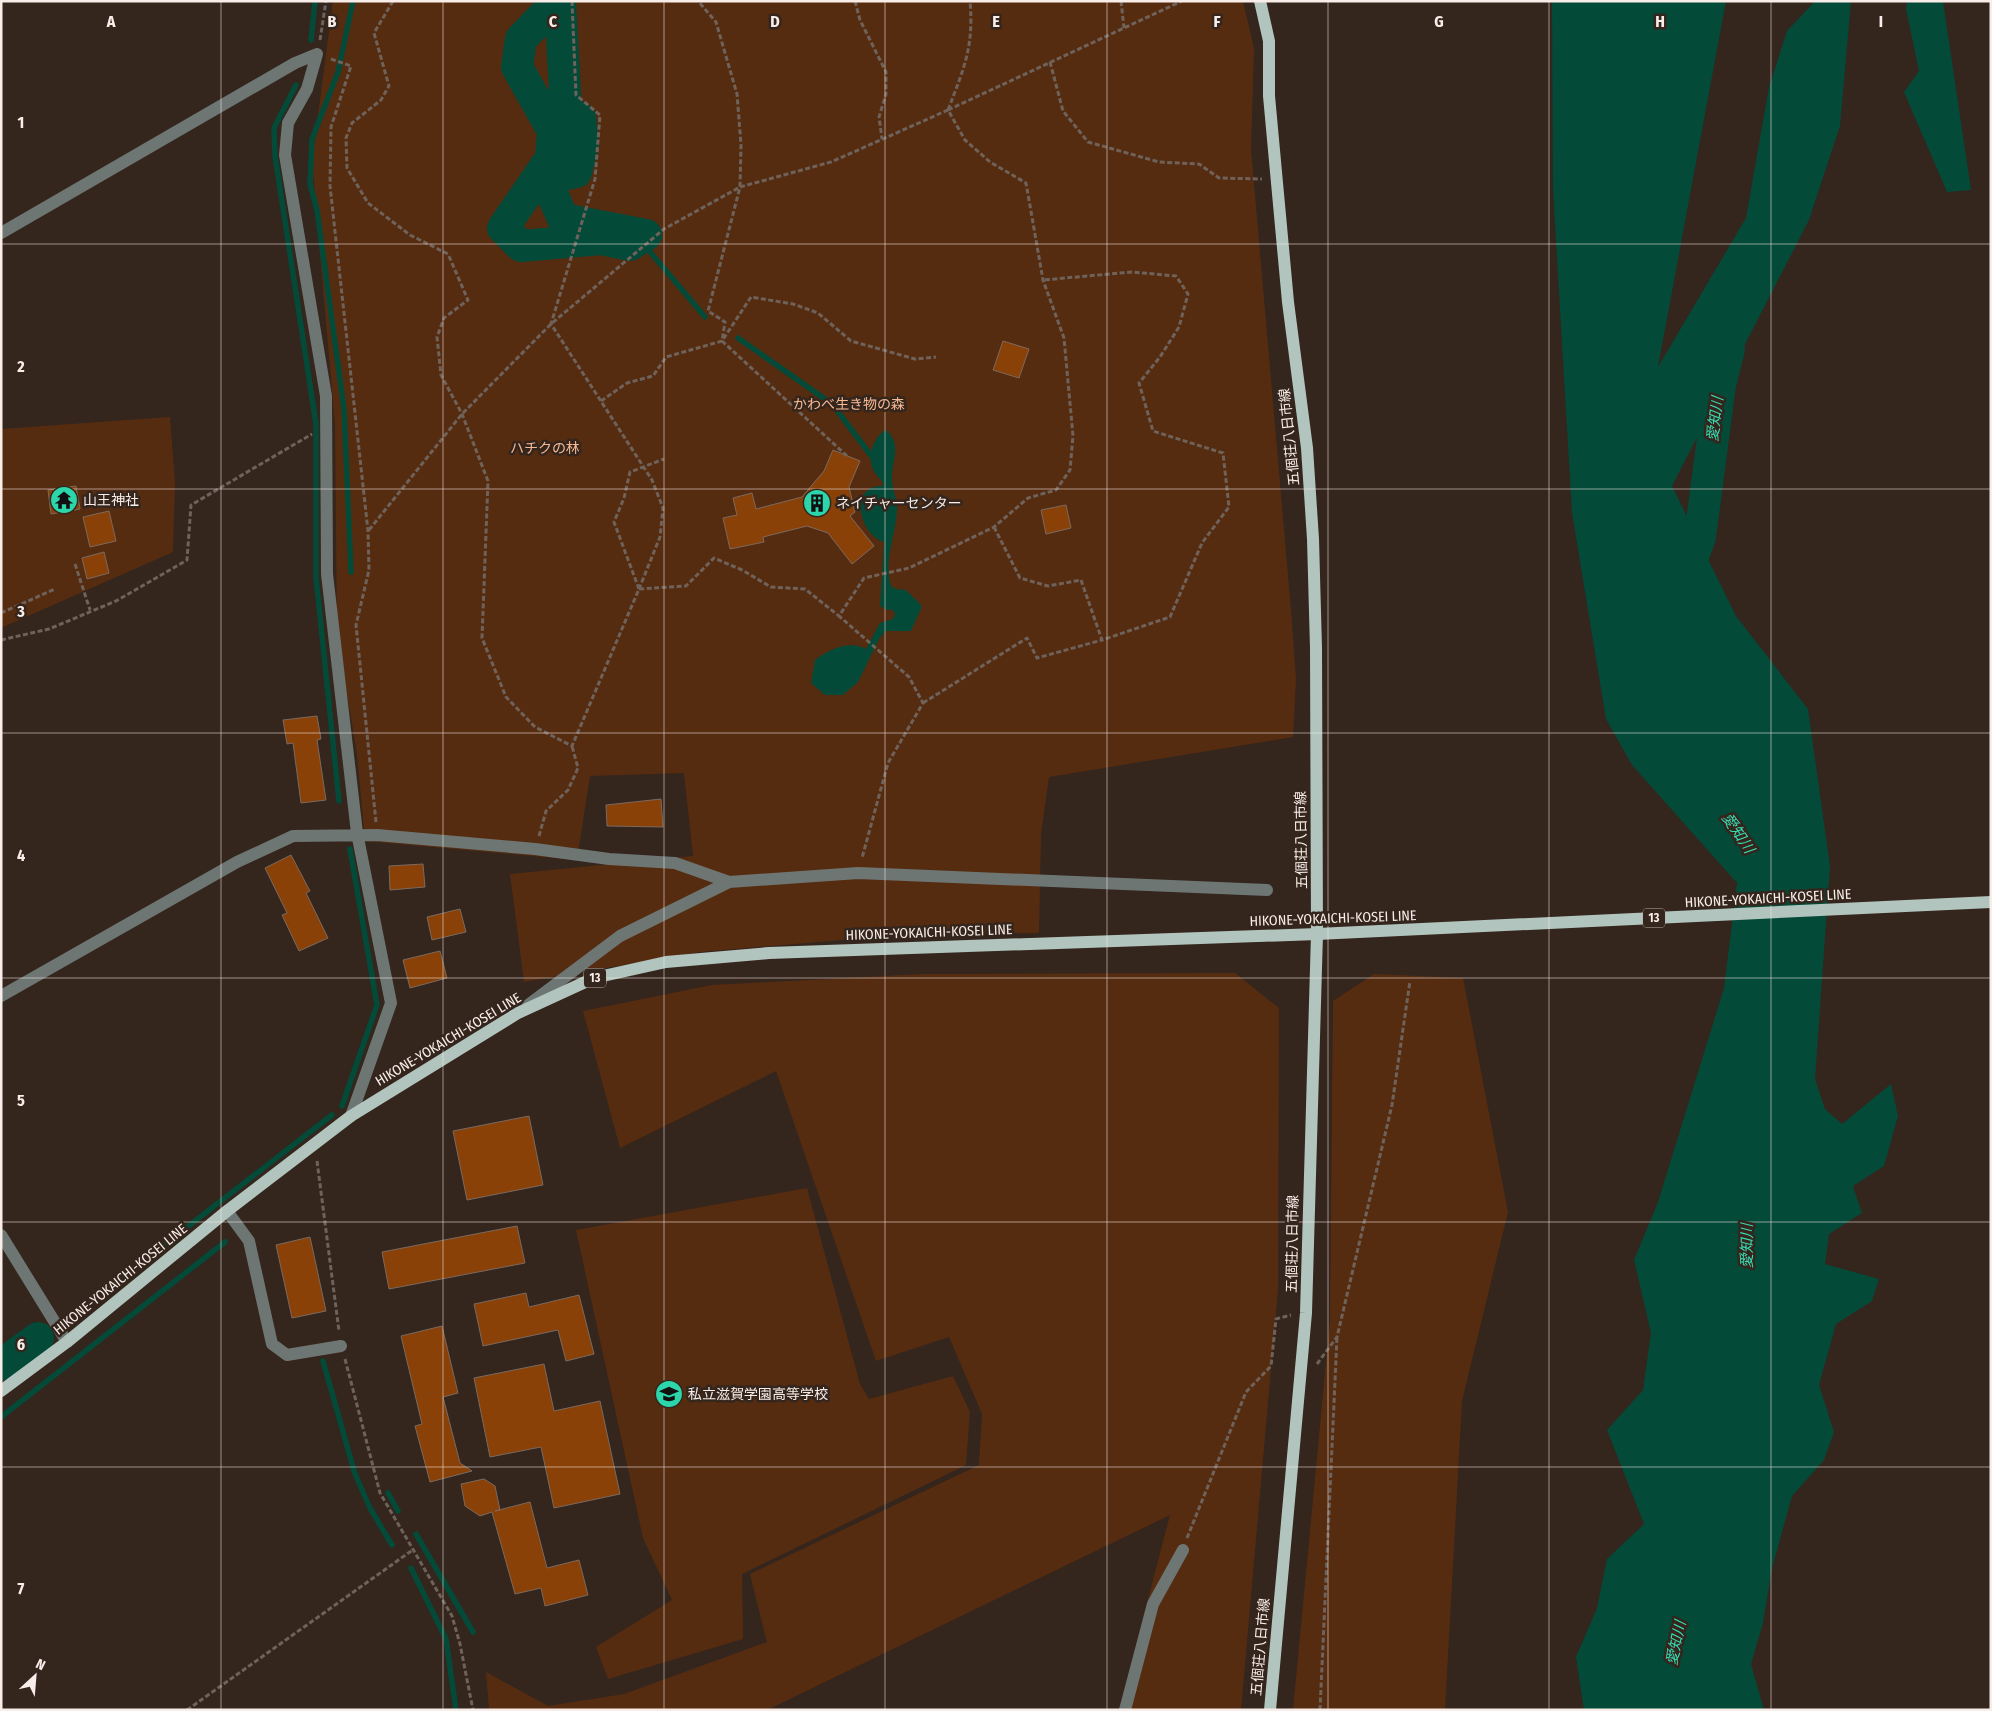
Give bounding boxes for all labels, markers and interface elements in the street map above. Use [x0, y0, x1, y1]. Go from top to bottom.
text: A [106, 12, 116, 31]
text: B [328, 12, 337, 31]
text: C [549, 12, 558, 31]
text: D [770, 12, 780, 31]
text: E [992, 12, 1000, 31]
text: F [1213, 12, 1221, 31]
text: G [1434, 12, 1444, 31]
text: H [1655, 12, 1665, 31]
text: I [1879, 12, 1883, 31]
text: 1 [18, 113, 24, 132]
text: 2 [16, 357, 25, 376]
street label: 五個荘八日市線 [1276, 387, 1303, 487]
water label: 愛知川 [1703, 394, 1727, 442]
park label: かわべ生き物の森 [793, 396, 905, 413]
park label: ハチクの林 [510, 440, 580, 457]
temple icon: 山王神社 [49, 485, 79, 515]
building icon: ネイチャーセンター [802, 488, 832, 518]
place label: 山王神社 [83, 492, 139, 509]
place label: ネイチャーセンター [836, 495, 962, 512]
text: 3 [16, 602, 25, 621]
street label: 五個荘八日市線 [1292, 791, 1311, 889]
water label: 愛知川 [1718, 809, 1759, 858]
text: 4 [17, 846, 25, 865]
street label: HIKONE-YOKAICHI-KOSEI LINE [1684, 886, 1852, 911]
street label: HIKONE-YOKAICHI-KOSEI LINE [1249, 907, 1417, 930]
road number: 13 [1643, 908, 1665, 928]
street label: HIKONE-YOKAICHI-KOSEI LINE [845, 921, 1013, 944]
road number: 13 [584, 968, 606, 988]
street label: HIKONE-YOKAICHI-KOSEI LINE [372, 989, 525, 1090]
text: 5 [17, 1091, 25, 1110]
street label: 五個荘八日市線 [1283, 1195, 1302, 1293]
street label: HIKONE-YOKAICHI-KOSEI LINE [50, 1220, 191, 1339]
water label: 愛知川 [1738, 1222, 1756, 1269]
text: 6 [17, 1335, 25, 1354]
school or university icon: 私立滋賀学園高等学校 [654, 1379, 684, 1409]
place label: 私立滋賀学園高等学校 [688, 1386, 828, 1403]
text: 7 [18, 1579, 25, 1598]
street label: 五個荘八日市線 [1248, 1597, 1273, 1697]
water label: 愛知川 [1663, 1617, 1690, 1667]
north arrow [10, 1651, 60, 1701]
text: N [33, 1655, 48, 1674]

